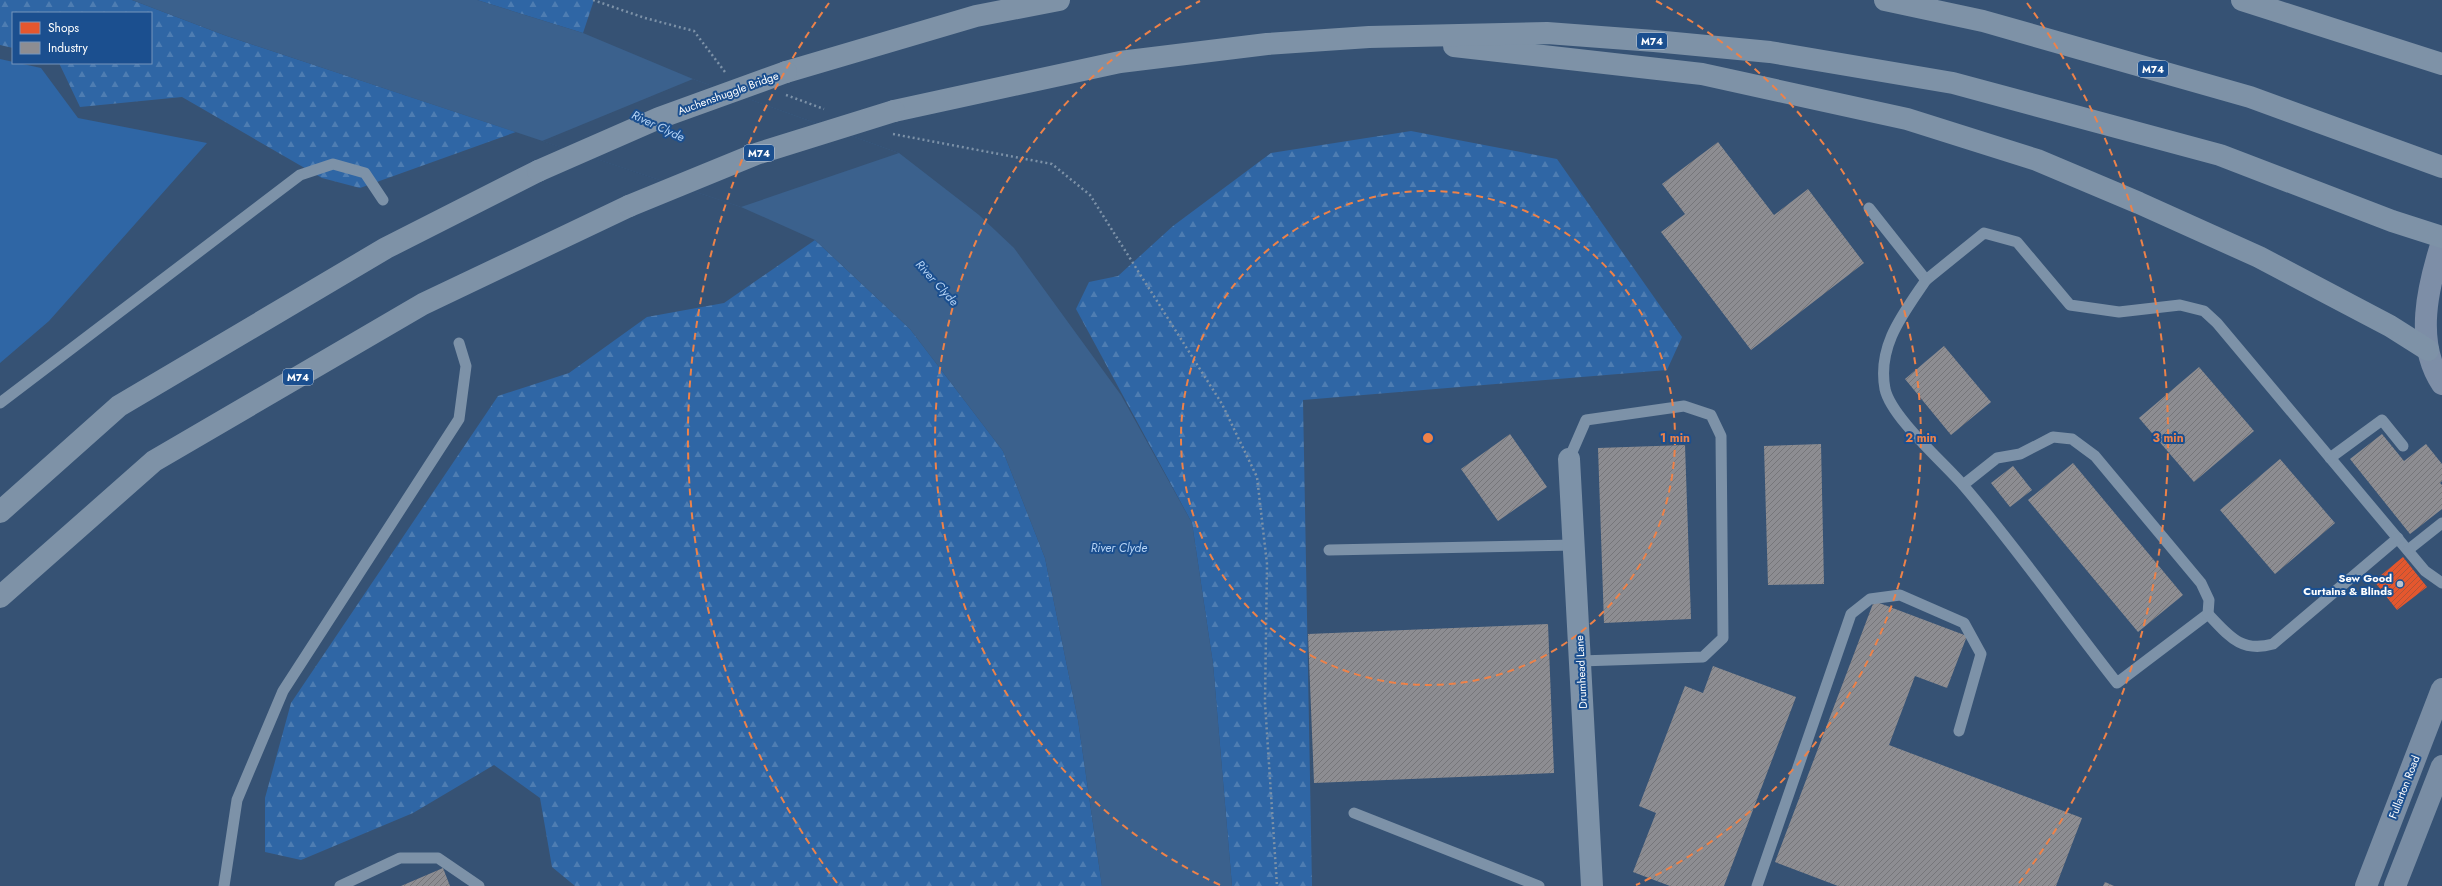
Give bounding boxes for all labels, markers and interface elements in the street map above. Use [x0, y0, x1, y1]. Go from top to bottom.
legend [12, 12, 152, 64]
text: Shops [48, 19, 79, 37]
road number: M74 [1637, 33, 1667, 49]
text: Industry [48, 39, 89, 57]
road number: M74 [2138, 61, 2168, 77]
street label: Auchenshuggle Bridge [675, 67, 781, 119]
water label: River Clyde [629, 106, 687, 146]
road number: M74 [744, 145, 774, 161]
water label: River Clyde [911, 256, 963, 310]
road number: M74 [283, 369, 313, 385]
text: 1 min [1660, 429, 1690, 447]
text: 2 min [1905, 429, 1937, 447]
text: 3 min [2152, 429, 2184, 447]
centre of rings [1421, 431, 1435, 445]
water label: River Clyde [1091, 539, 1147, 557]
place label: Sew Good Curtains & Blinds [2303, 570, 2392, 599]
marker: Sew Good Curtains & Blinds [2395, 579, 2405, 589]
street label: Drumhead Lane [1571, 635, 1591, 709]
street label: Fullarton Road [2385, 753, 2423, 821]

